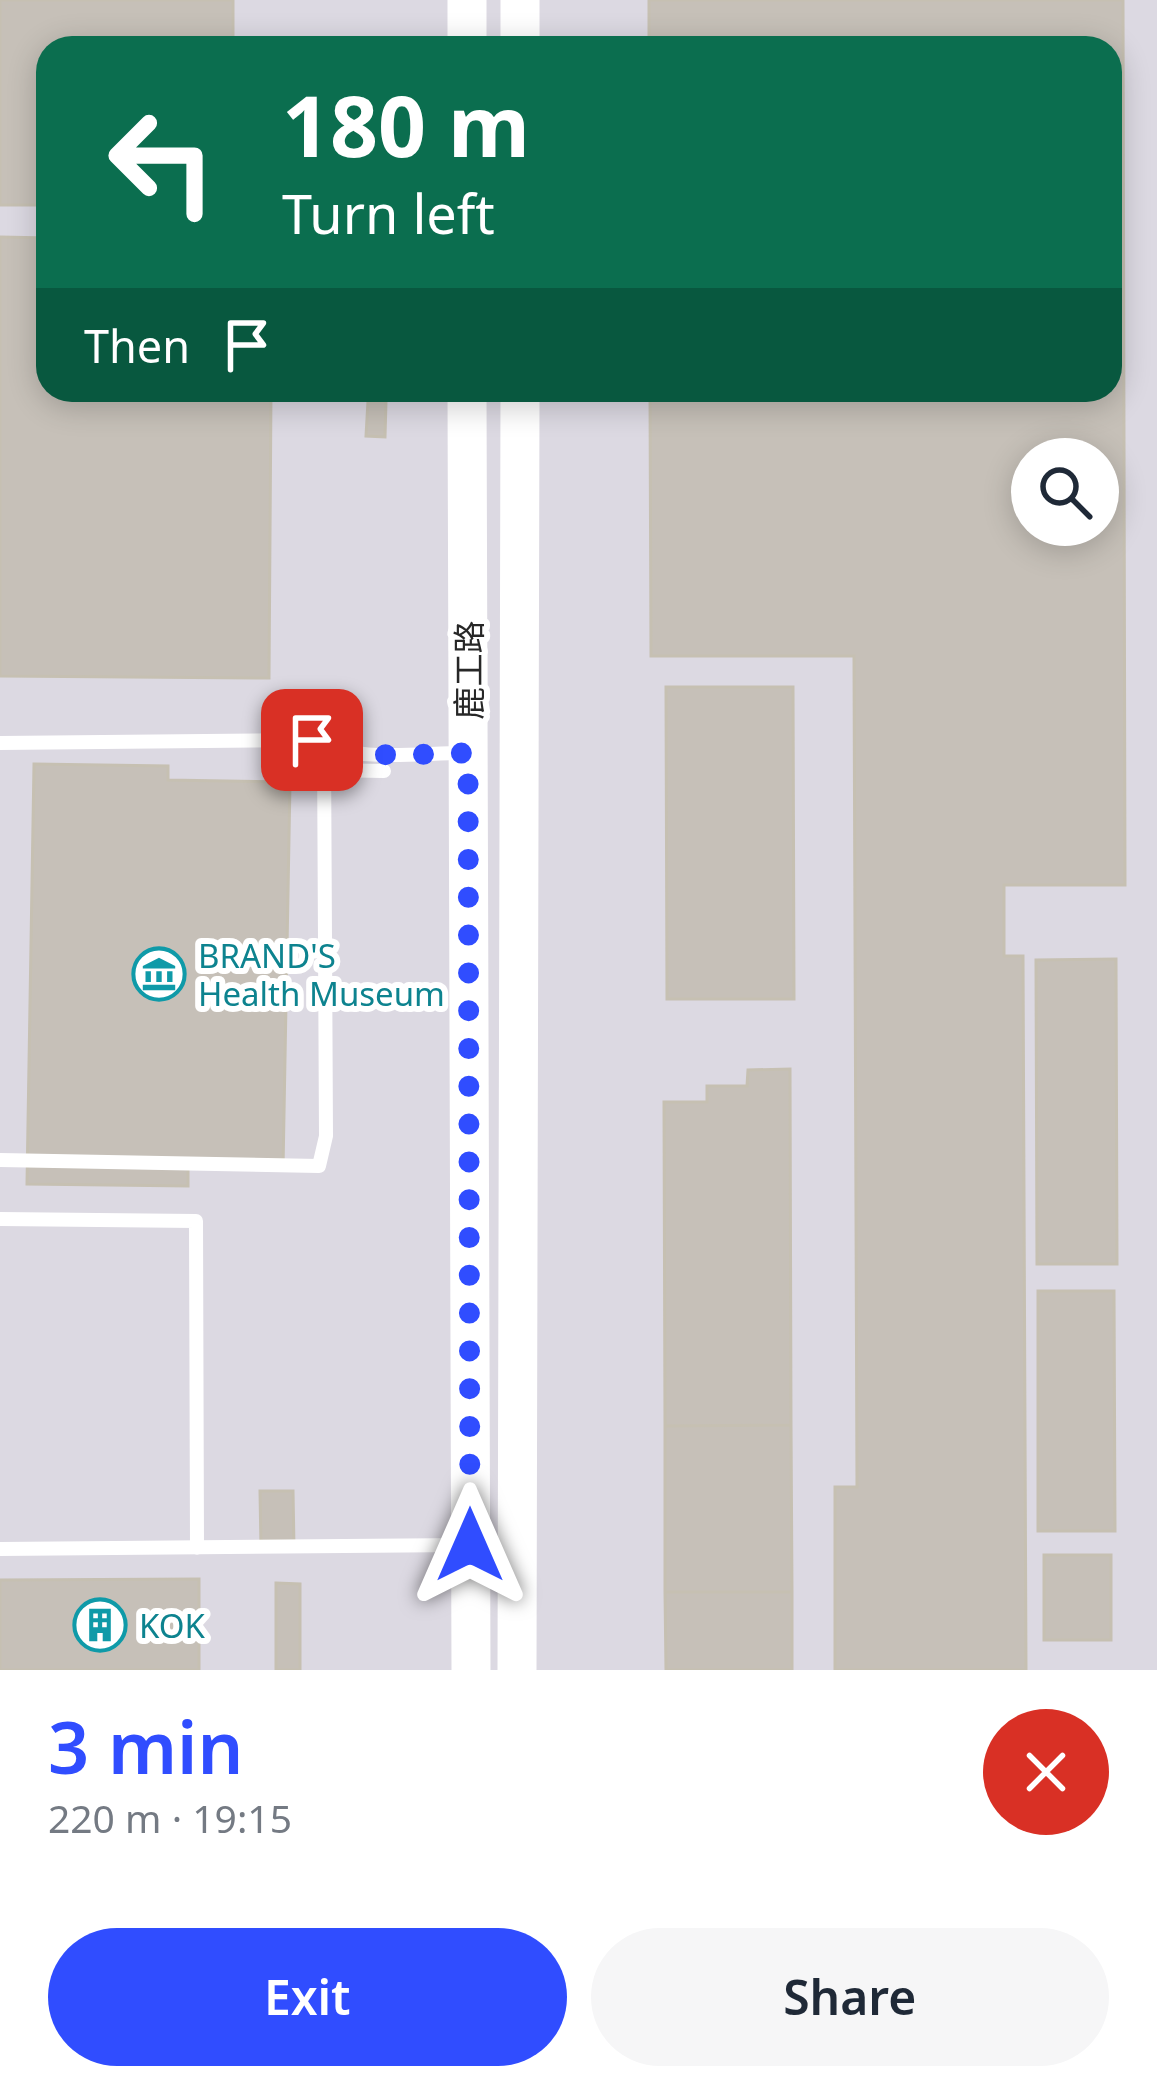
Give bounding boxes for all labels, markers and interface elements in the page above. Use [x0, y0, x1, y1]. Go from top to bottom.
text: 180 m [282, 67, 530, 182]
icon: left [84, 84, 240, 240]
text: Turn left [282, 176, 495, 250]
icon: arrive [214, 312, 280, 378]
text: Then [84, 315, 190, 376]
map controls [1011, 438, 1119, 546]
button: search [1011, 438, 1119, 546]
street label: 鹿工路 [446, 621, 491, 720]
pin [261, 689, 363, 791]
icon: arrive [279, 707, 345, 773]
place label: BRAND'S Health Museum [198, 933, 445, 1016]
museum icon: BRAND'S Health Museum [131, 946, 187, 1002]
position arrow [407, 1482, 533, 1608]
building icon: KOK [72, 1597, 128, 1653]
place label: KOK [139, 1603, 206, 1648]
text: 3 min [48, 1697, 243, 1795]
button: close [983, 1709, 1109, 1835]
text: 220 m · 19:15 [48, 1791, 292, 1844]
button: Exit [48, 1928, 567, 2066]
button: Share [591, 1928, 1109, 2066]

